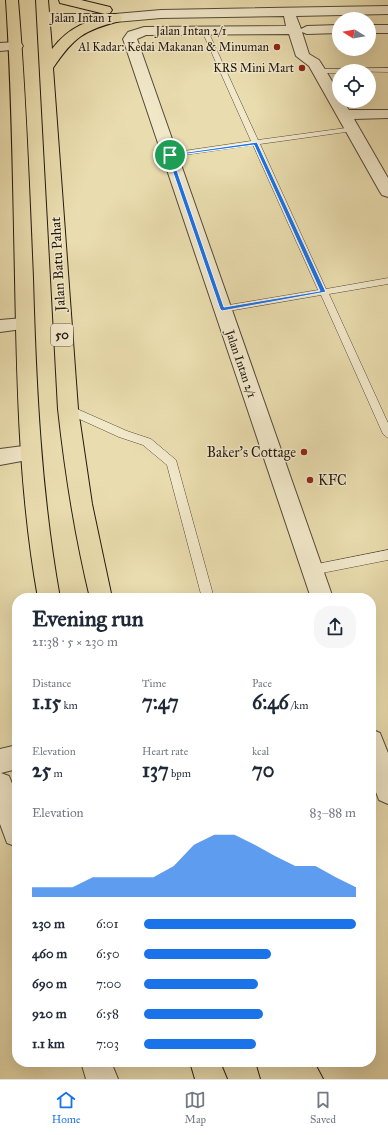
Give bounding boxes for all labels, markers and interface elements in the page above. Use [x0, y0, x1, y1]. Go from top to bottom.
street label: Jalan Intan 1 [48, 11, 112, 26]
north arrow [332, 12, 376, 56]
map controls [332, 12, 376, 108]
street label: Jalan Intan 2/1 [154, 24, 227, 39]
place label: Al Kadar: Kedai Makanan & Minuman [77, 40, 269, 54]
marker: Al Kadar: Kedai Makanan & Minuman [272, 42, 282, 52]
place label: KRS Mini Mart [213, 61, 295, 75]
marker: KRS Mini Mart [297, 63, 307, 73]
button: locate [332, 64, 376, 108]
pin [153, 138, 187, 172]
icon: arrive [159, 144, 181, 166]
street label: Jalan Batu Pahat [47, 216, 70, 314]
road number: 50 [51, 324, 73, 346]
street label: Jalan Intan 2/1 [221, 326, 259, 400]
place label: Baker's Cottage [207, 444, 296, 461]
marker: Baker's Cottage [299, 447, 309, 457]
place label: KFC [318, 472, 347, 489]
marker: KFC [305, 475, 315, 485]
text: Evening run [32, 605, 144, 632]
button: share [314, 606, 356, 648]
text: 21:38 · 5 × 230 m [32, 634, 118, 650]
text: Distance [32, 677, 71, 690]
text: Time [142, 677, 166, 690]
text: Pace [252, 677, 272, 690]
text: 1.15 [32, 690, 61, 714]
text: 7:47 [142, 690, 179, 714]
text: 6:46 [252, 690, 289, 714]
text: km [61, 699, 78, 712]
text: /km [289, 699, 308, 712]
text: Elevation [32, 745, 76, 758]
text: Heart rate [142, 745, 188, 758]
text: kcal [252, 745, 269, 758]
text: 25 [32, 758, 51, 782]
text: 137 [142, 758, 169, 782]
text: 70 [252, 758, 274, 782]
text: m [51, 767, 63, 780]
text: bpm [169, 767, 191, 780]
text: Elevation [32, 805, 84, 821]
text: 83–88 m [310, 805, 356, 821]
text: 230 m [32, 916, 65, 932]
text: 6:01 [96, 916, 119, 932]
text: 460 m [32, 946, 67, 962]
text: 6:50 [96, 946, 120, 962]
text: 690 m [32, 976, 67, 992]
text: 7:00 [96, 976, 121, 992]
text: 920 m [32, 1006, 67, 1022]
text: 6:58 [96, 1006, 119, 1022]
text: 1.1 km [32, 1036, 65, 1052]
text: 7:03 [96, 1036, 119, 1052]
tab: Home [52, 1089, 81, 1126]
tab: Map [184, 1089, 206, 1126]
tab: Saved [310, 1089, 336, 1126]

